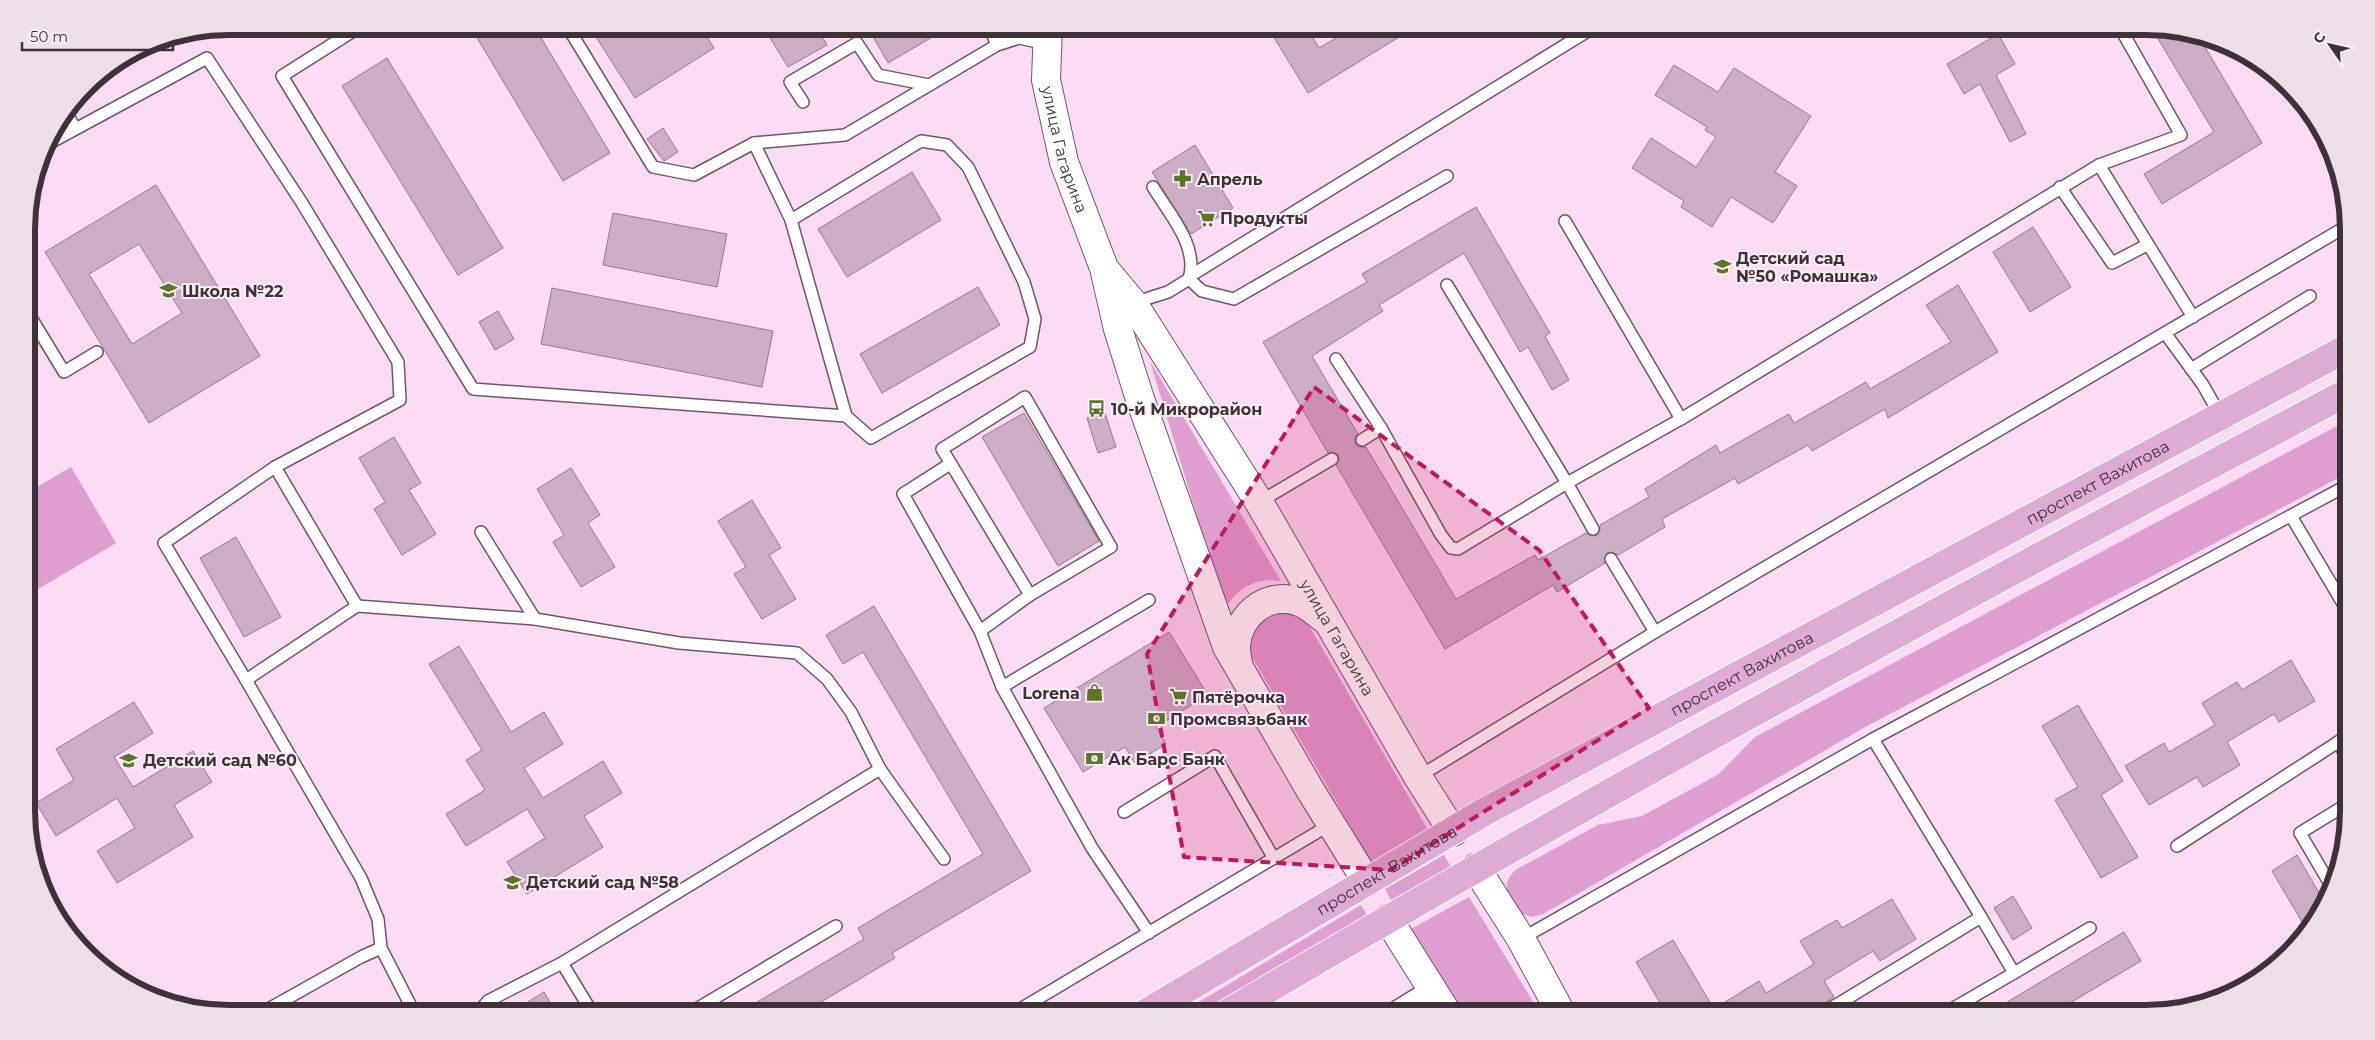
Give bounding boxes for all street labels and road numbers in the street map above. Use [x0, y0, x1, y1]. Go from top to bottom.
street label: улица Гагарина [1038, 83, 1092, 216]
street label: проспект Вахитова [2023, 436, 2172, 528]
street label: улица Гагарина [1296, 575, 1378, 699]
street label: проспект Вахитова [1667, 627, 1817, 720]
street label: проспект Вахитова [1313, 821, 1460, 919]

